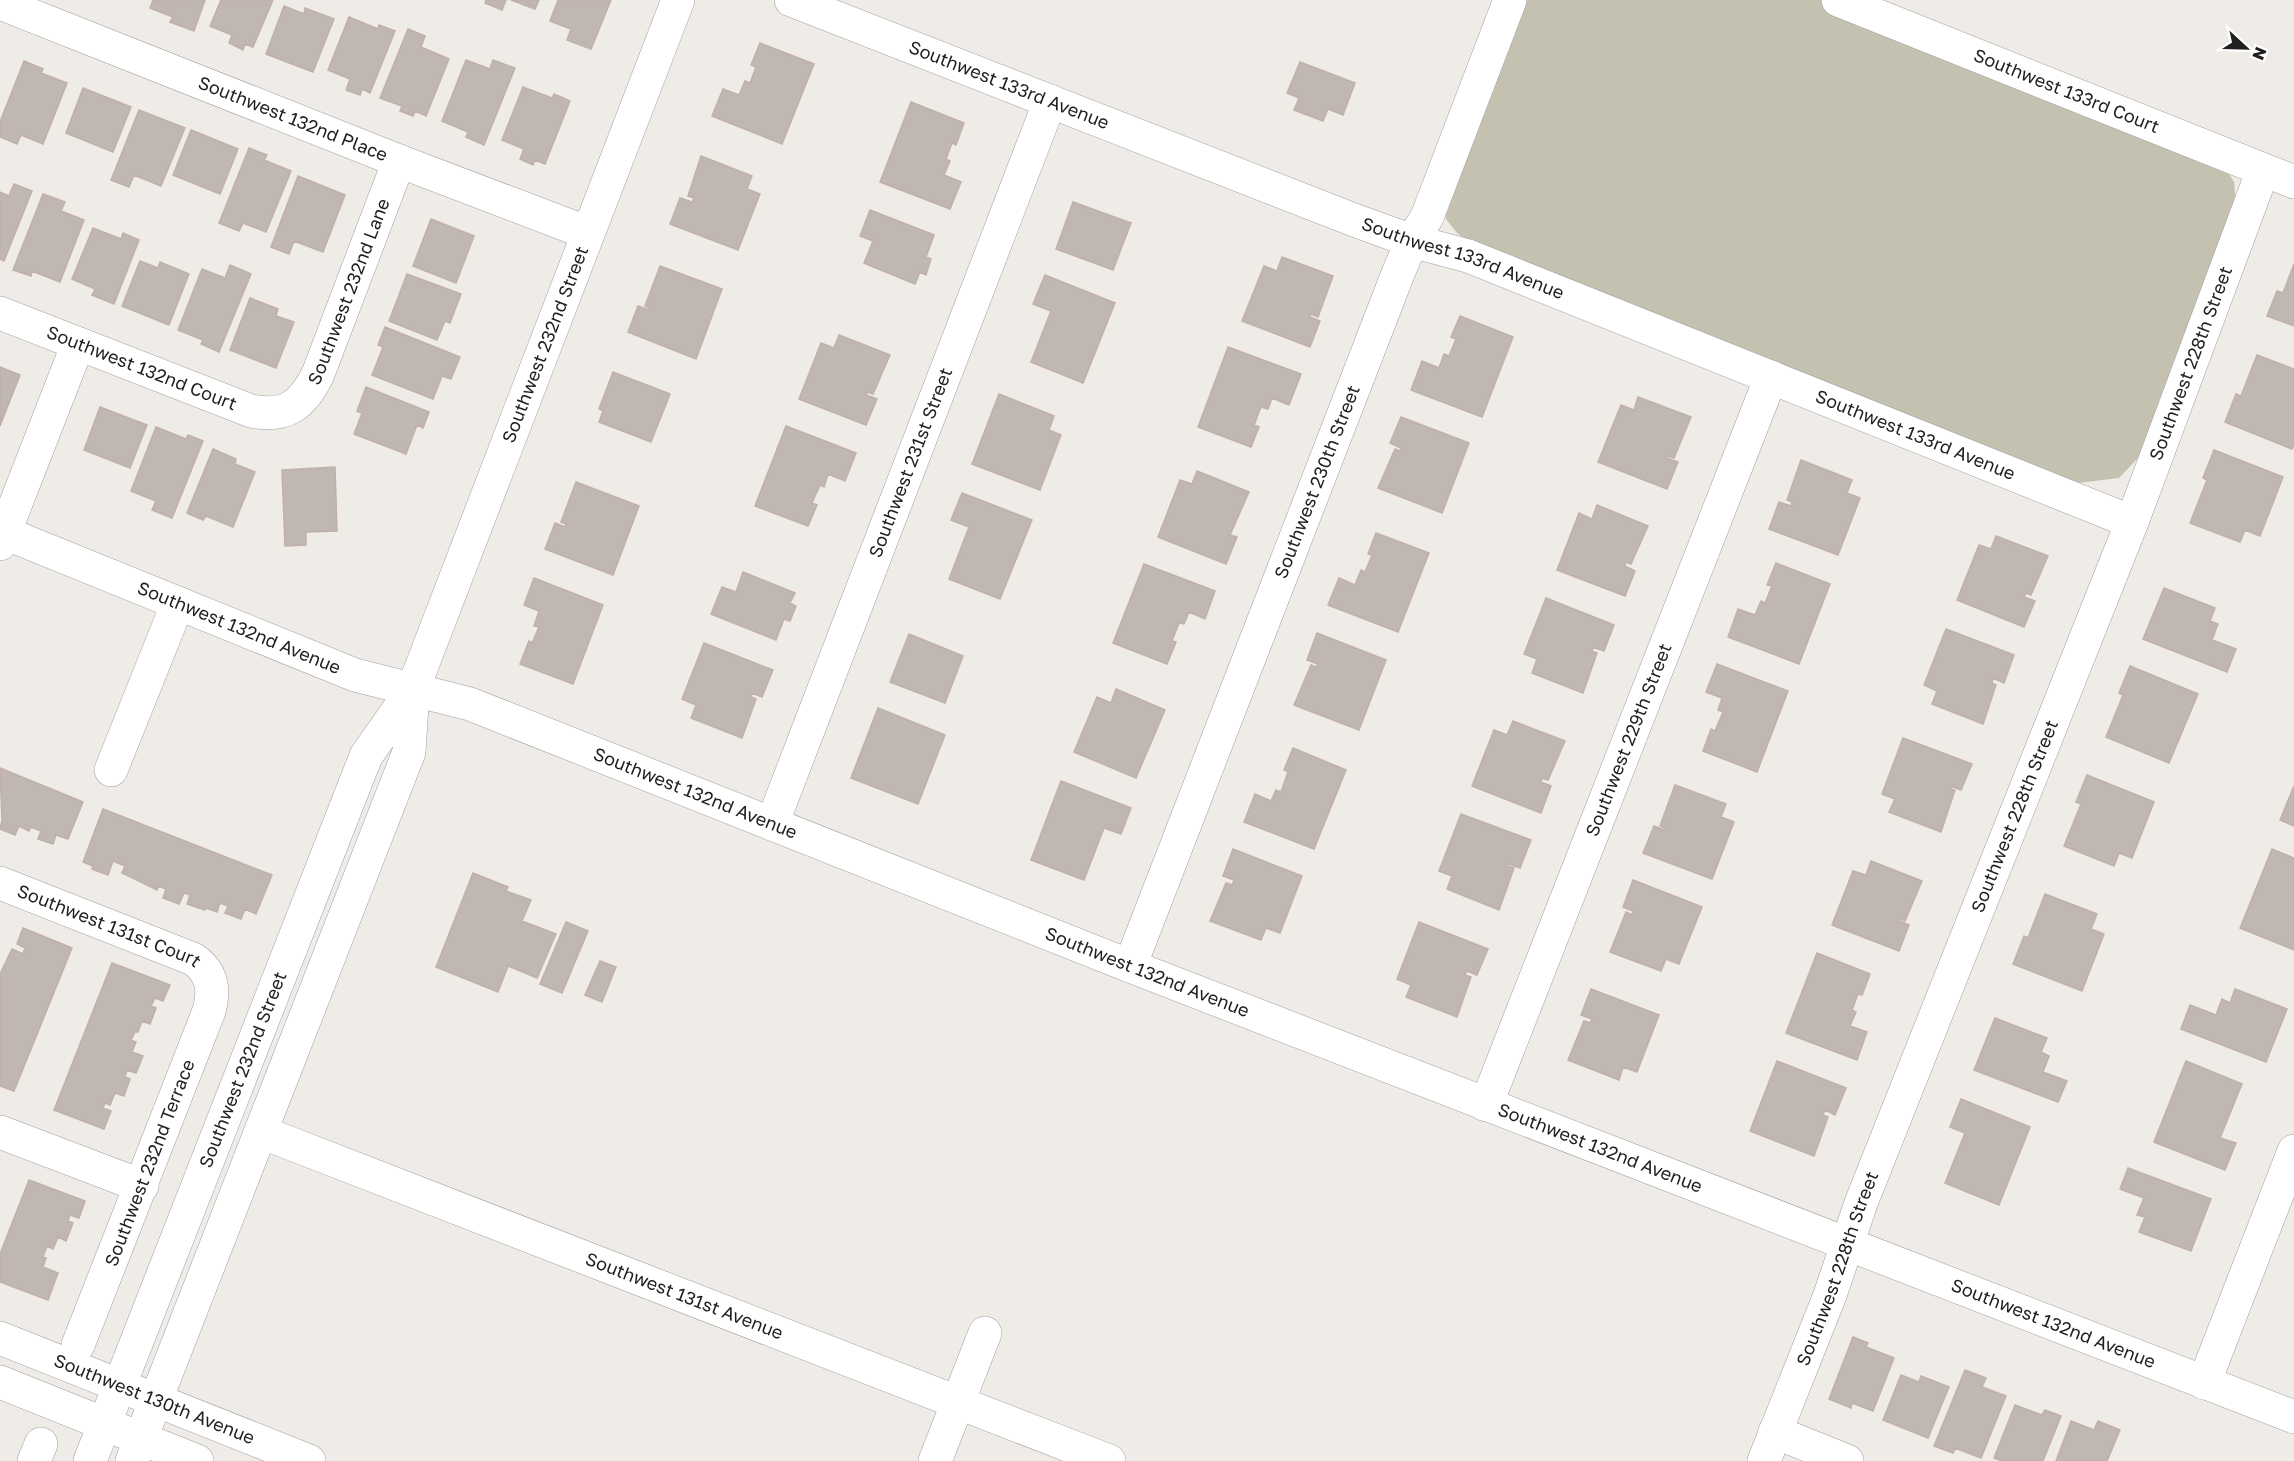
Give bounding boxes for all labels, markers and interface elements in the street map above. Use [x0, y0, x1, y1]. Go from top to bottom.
north arrow [2216, 18, 2276, 78]
street label: Southwest 133rd Avenue [906, 35, 1113, 133]
street label: Southwest 133rd Court [1971, 43, 2163, 137]
text: N [2248, 44, 2271, 63]
street label: Southwest 132nd Place [195, 71, 391, 165]
street label: Southwest 232nd Lane [302, 195, 394, 388]
street label: Southwest 133rd Avenue [1359, 212, 1568, 303]
street label: Southwest 232nd Street [497, 243, 592, 446]
street label: Southwest 228th Street [2144, 263, 2236, 463]
street label: Southwest 132nd Court [44, 320, 240, 414]
street label: Southwest 231st Street [863, 364, 956, 561]
street label: Southwest 230th Street [1269, 382, 1364, 582]
street label: Southwest 133rd Avenue [1813, 384, 2019, 484]
street label: Southwest 132nd Avenue [135, 576, 344, 678]
street label: Southwest 229th Street [1580, 640, 1676, 839]
street label: Southwest 228th Street [1966, 716, 2062, 915]
street label: Southwest 132nd Avenue [590, 742, 801, 843]
street label: Southwest 131st Court [14, 879, 206, 971]
street label: Southwest 132nd Avenue [1042, 921, 1253, 1021]
street label: Southwest 232nd Street [194, 968, 290, 1171]
street label: Southwest 232nd Terrace [99, 1056, 199, 1269]
street label: Southwest 132nd Avenue [1495, 1098, 1706, 1197]
street label: Southwest 228th Street [1791, 1168, 1882, 1369]
street label: Southwest 131st Avenue [583, 1247, 787, 1344]
street label: Southwest 132nd Avenue [1948, 1273, 2159, 1372]
street label: Southwest 130th Avenue [51, 1349, 258, 1448]

